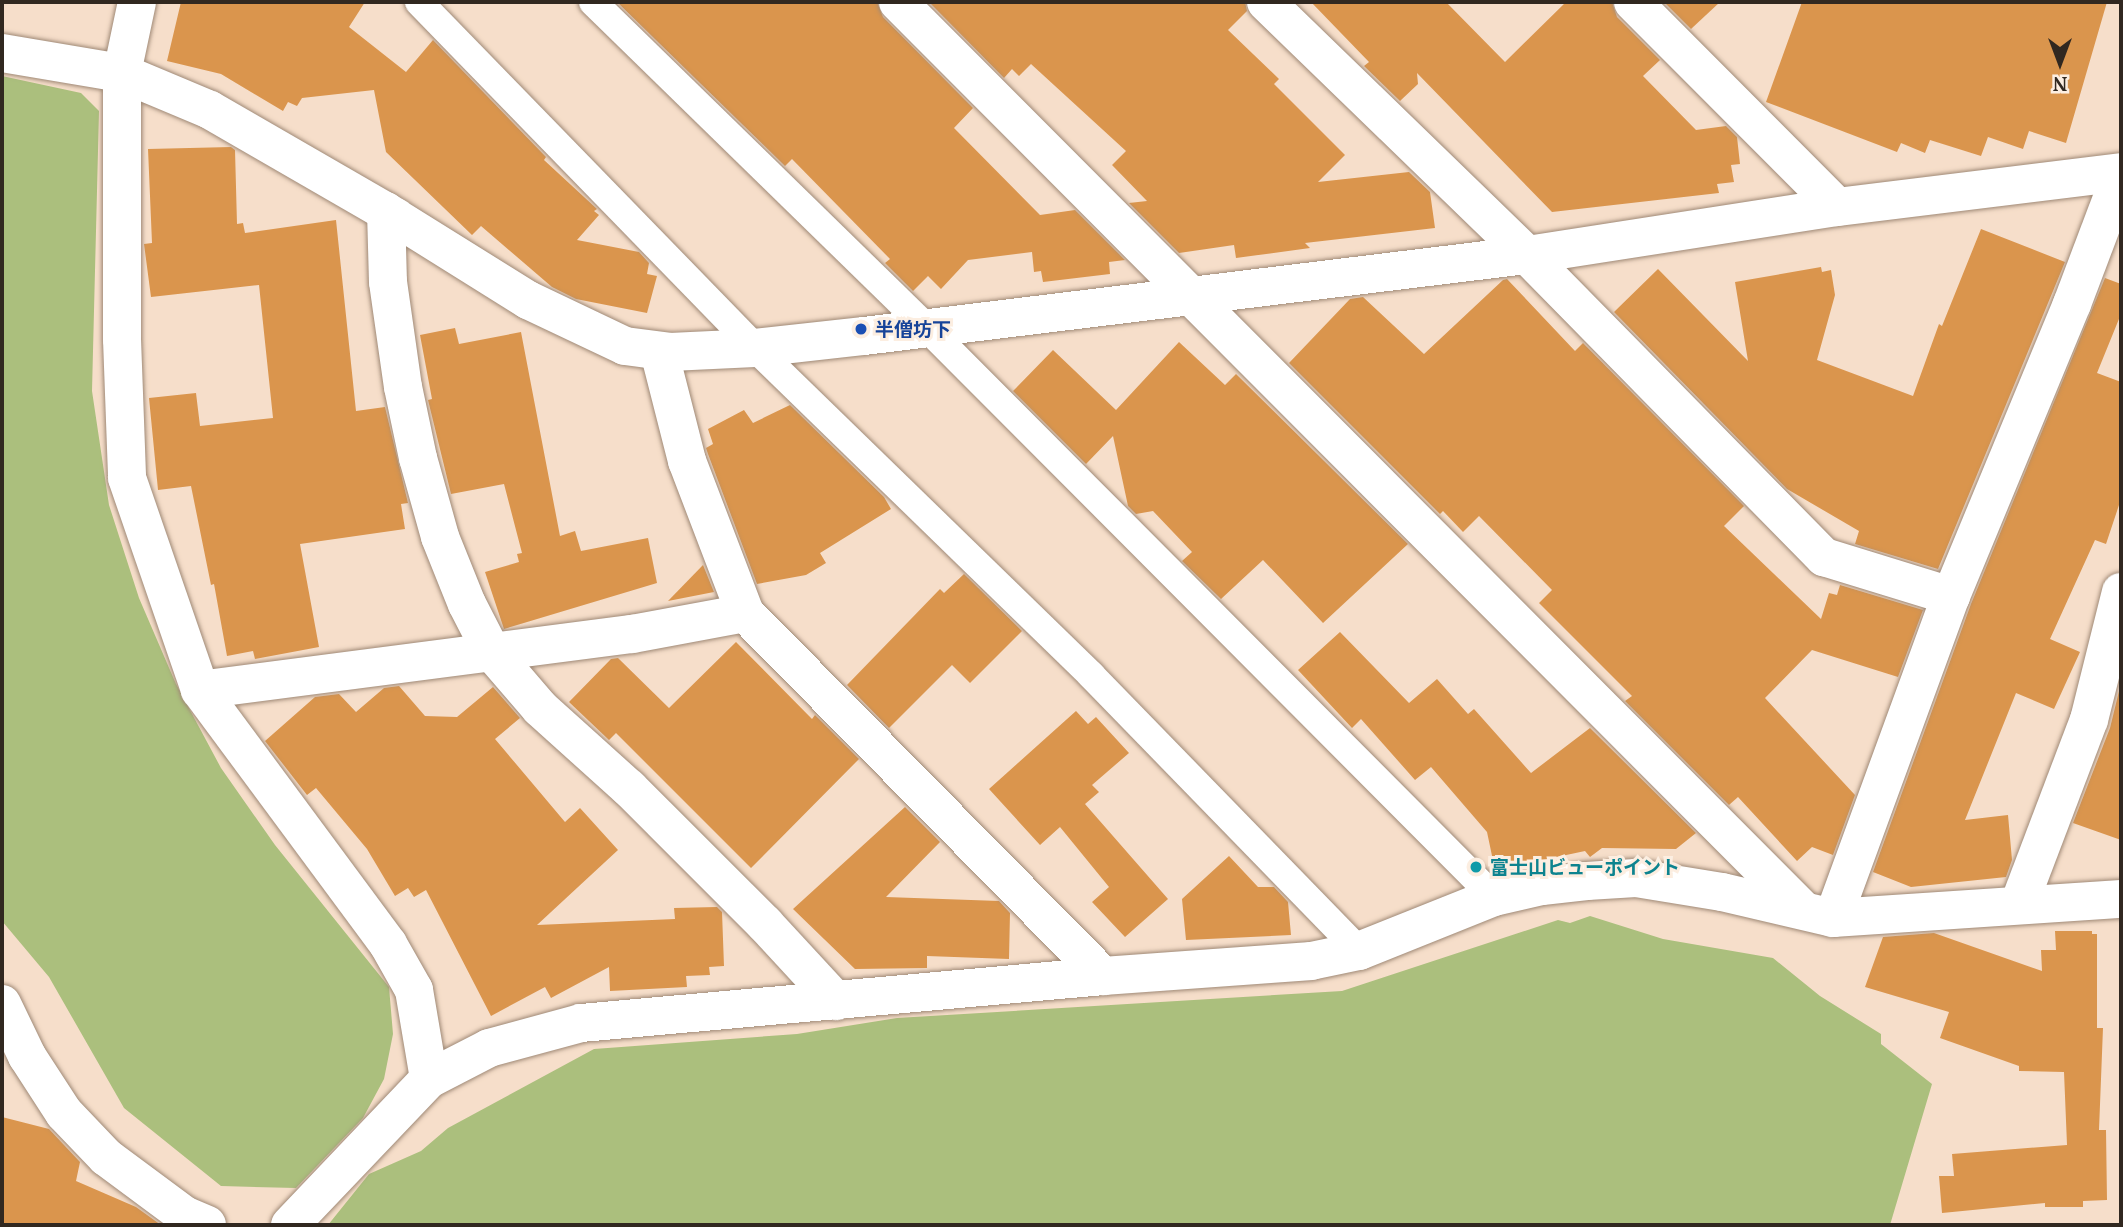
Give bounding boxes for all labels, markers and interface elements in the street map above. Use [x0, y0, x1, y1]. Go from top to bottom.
north arrow [2025, 28, 2095, 98]
text: N [2053, 72, 2067, 97]
place label: 半僧坊下 [875, 318, 951, 340]
marker: 半僧坊下 [853, 321, 869, 337]
place label: 富士山ビューポイント [1490, 856, 1680, 878]
marker: 富士山ビューポイント [1468, 859, 1484, 875]

